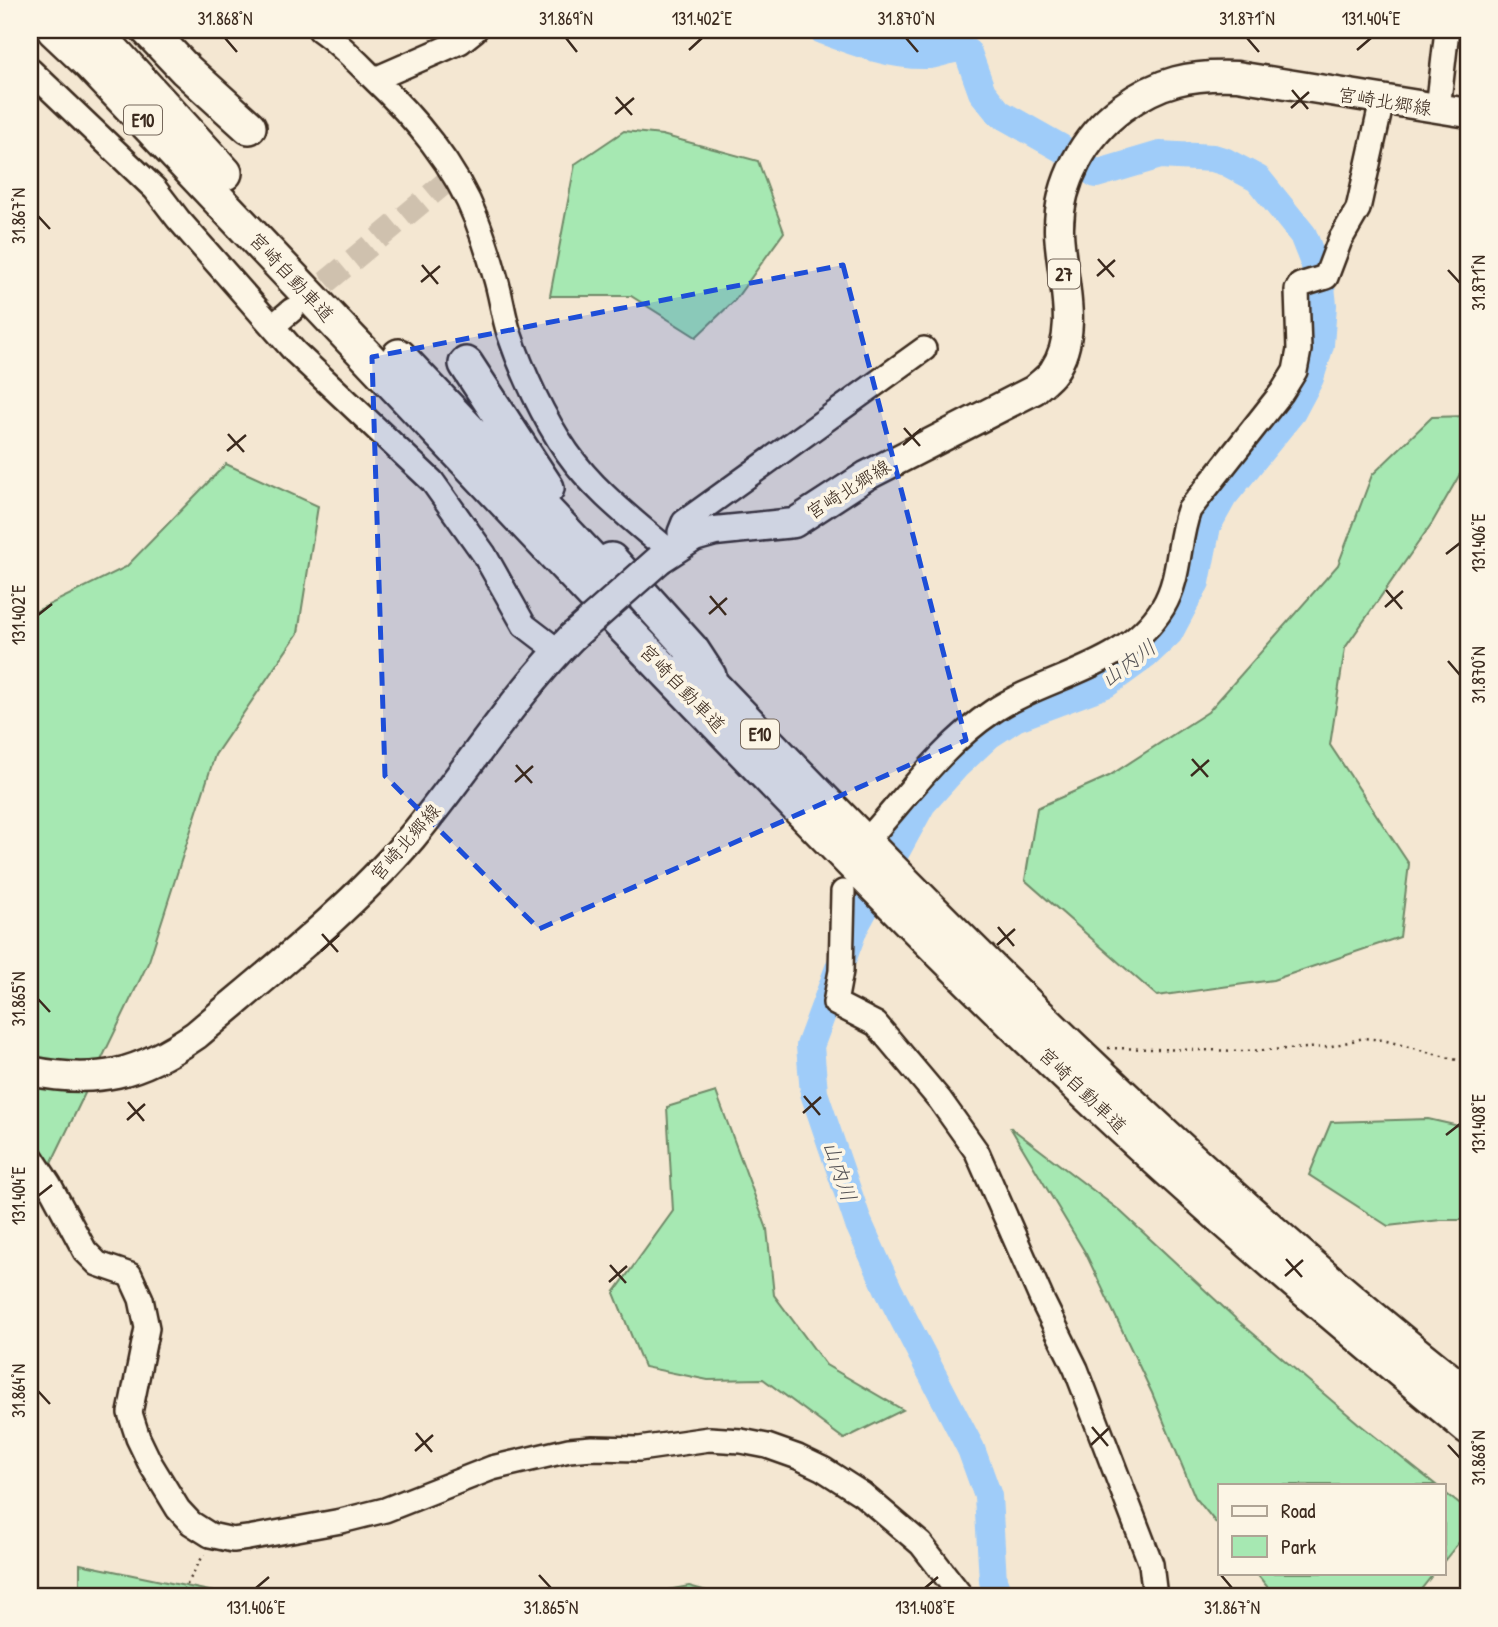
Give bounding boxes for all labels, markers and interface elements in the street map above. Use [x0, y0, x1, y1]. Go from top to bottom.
text: 31.868°N [198, 6, 252, 31]
text: 31.869°N [539, 6, 593, 31]
text: 131.402°E [672, 6, 732, 31]
text: 31.870°N [878, 6, 934, 31]
text: 31.871°N [1219, 6, 1275, 31]
text: 131.404°E [1342, 6, 1400, 31]
street label: 宮崎北郷線 [1336, 81, 1434, 121]
road number: E10 [124, 106, 162, 134]
text: 31.867°N [6, 188, 31, 244]
street label: 宮崎自動車道 [244, 226, 340, 328]
text: 31.871°N [1466, 255, 1491, 311]
road number: 27 [1048, 260, 1080, 288]
street label: 宮崎北郷線 [801, 453, 895, 525]
text: 131.406°E [1466, 513, 1491, 573]
text: 131.402°E [6, 585, 31, 645]
water label: 山内川 [1094, 632, 1162, 694]
street label: 宮崎自動車道 [634, 638, 732, 738]
text: 31.870°N [1466, 647, 1491, 703]
road number: E10 [741, 720, 779, 748]
street label: 宮崎北郷線 [364, 798, 446, 886]
text: 31.865°N [6, 972, 31, 1026]
street label: 宮崎自動車道 [1033, 1041, 1133, 1139]
text: 131.408°E [1466, 1094, 1491, 1154]
water label: 山内川 [816, 1136, 864, 1206]
text: 131.404°E [6, 1167, 31, 1225]
text: 31.864°N [6, 1364, 31, 1418]
text: 31.868°N [1466, 1431, 1491, 1485]
legend [1218, 1484, 1446, 1574]
text: Road [1281, 1496, 1315, 1525]
text: Park [1281, 1532, 1316, 1561]
text: 131.406°E [226, 1595, 286, 1620]
text: 31.865°N [524, 1595, 578, 1620]
text: 131.408°E [895, 1595, 955, 1620]
text: 31.867°N [1204, 1595, 1260, 1620]

